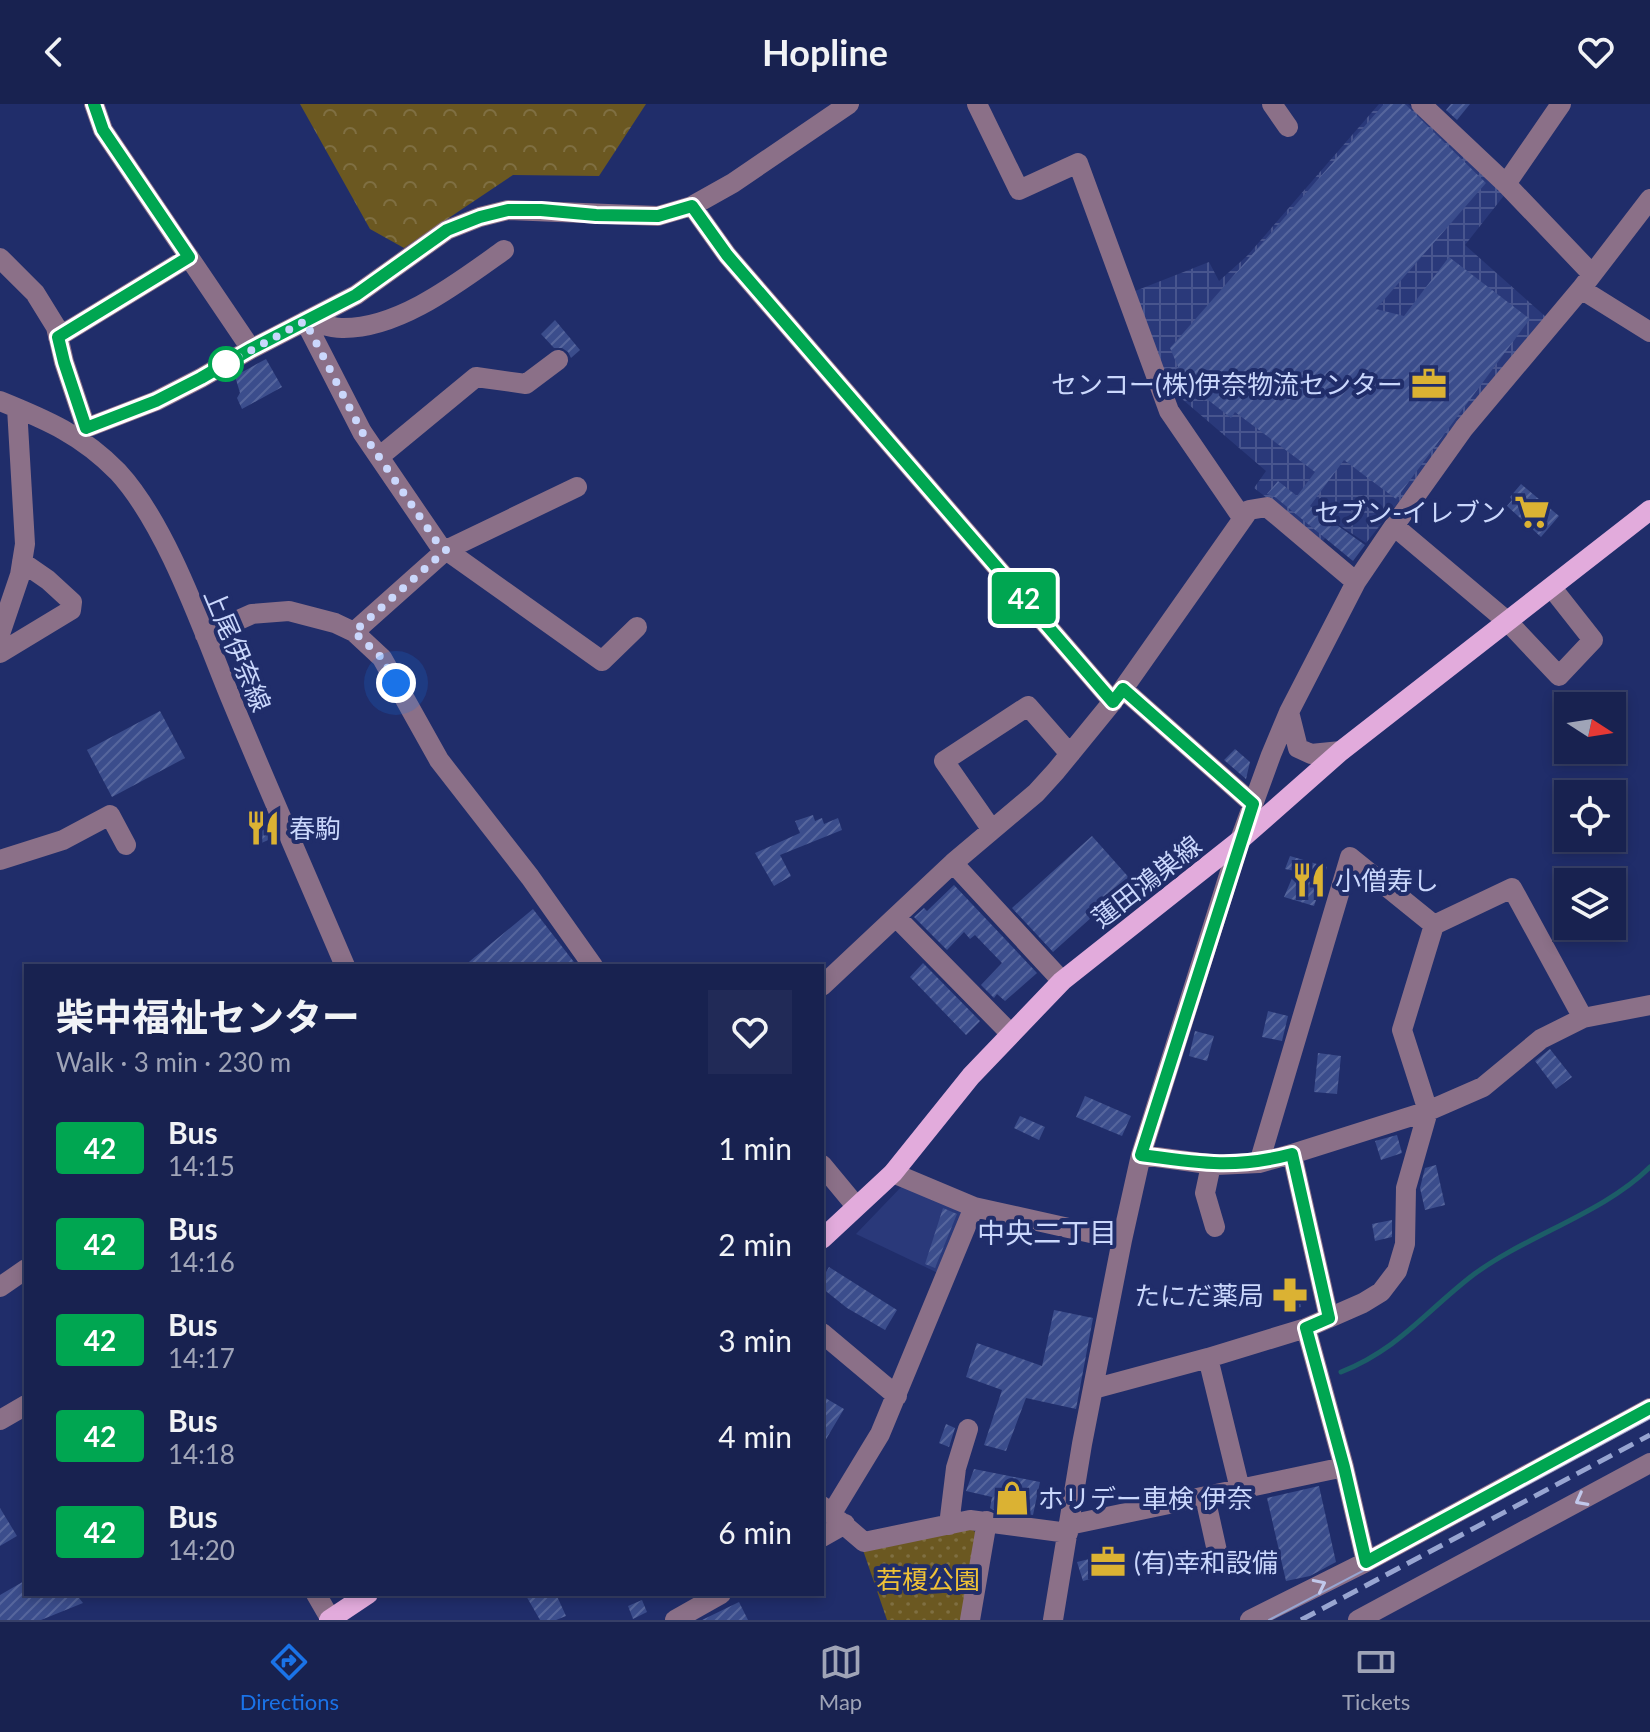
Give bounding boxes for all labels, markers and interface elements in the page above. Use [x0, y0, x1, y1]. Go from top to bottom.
icon: back [32, 30, 76, 74]
text: Hopline [762, 30, 888, 74]
icon: heart [1574, 30, 1618, 74]
unlabelled marker [209, 347, 243, 381]
office icon: センコー(株)伊奈物流センター [1410, 365, 1448, 403]
place label: センコー(株)伊奈物流センター [1051, 368, 1403, 400]
supermarket icon: セブン-イレブン [1513, 493, 1551, 531]
place label: セブン-イレブン [1314, 496, 1506, 528]
line badge: 42 [988, 572, 1060, 624]
text: 42 [1008, 581, 1040, 615]
street label: 上尾伊奈線 [198, 584, 278, 716]
your location [376, 663, 416, 703]
north arrow [1554, 692, 1626, 764]
map controls [1554, 692, 1626, 940]
button: locate [1554, 780, 1626, 852]
restaurant icon: 春駒 [244, 809, 282, 847]
place label: 春駒 [289, 812, 341, 844]
street label: 蓮田鴻巣線 [1085, 828, 1207, 934]
restaurant icon: 小僧寿し [1290, 861, 1328, 899]
place label: 小僧寿し [1335, 864, 1439, 896]
button: layers [1554, 868, 1626, 940]
button: heart [708, 990, 792, 1074]
text: 柴中福祉センター [56, 993, 360, 1039]
text: Walk · 3 min · 230 m [56, 1046, 291, 1078]
text: Bus [168, 1114, 218, 1150]
text: 1 min [718, 1130, 792, 1166]
text: 42 [84, 1131, 116, 1165]
text: 14:15 [168, 1150, 235, 1182]
text: Bus [168, 1210, 218, 1246]
district label: 中央二丁目 [977, 1215, 1117, 1249]
text: 2 min [718, 1226, 792, 1262]
text: 42 [84, 1227, 116, 1261]
text: 14:16 [168, 1246, 235, 1278]
pharmacy icon: たにだ薬局 [1271, 1276, 1309, 1314]
place label: たにだ薬局 [1134, 1279, 1264, 1311]
text: Bus [168, 1306, 218, 1342]
text: 3 min [718, 1322, 792, 1358]
text: 42 [84, 1323, 116, 1357]
text: 14:17 [168, 1342, 235, 1374]
text: Bus [168, 1402, 218, 1438]
text: 4 min [718, 1418, 792, 1454]
text: 42 [84, 1419, 116, 1453]
text: 14:18 [168, 1438, 235, 1470]
shop icon: ホリデー車検 伊奈 [993, 1479, 1031, 1517]
place label: ホリデー車検 伊奈 [1038, 1482, 1253, 1514]
one-way arrow [1575, 1491, 1590, 1506]
text: Bus [168, 1498, 218, 1534]
text: 6 min [718, 1514, 792, 1550]
text: 42 [84, 1515, 116, 1549]
text: 14:20 [168, 1534, 235, 1566]
office icon: (有)幸和設備 [1089, 1543, 1127, 1581]
place label: (有)幸和設備 [1134, 1546, 1278, 1578]
park label: 若榎公園 [876, 1563, 980, 1595]
one-way arrow [1311, 1580, 1326, 1595]
tab: Directions [240, 1640, 339, 1715]
tab: Map [819, 1640, 863, 1715]
tab: Tickets [1342, 1640, 1410, 1715]

